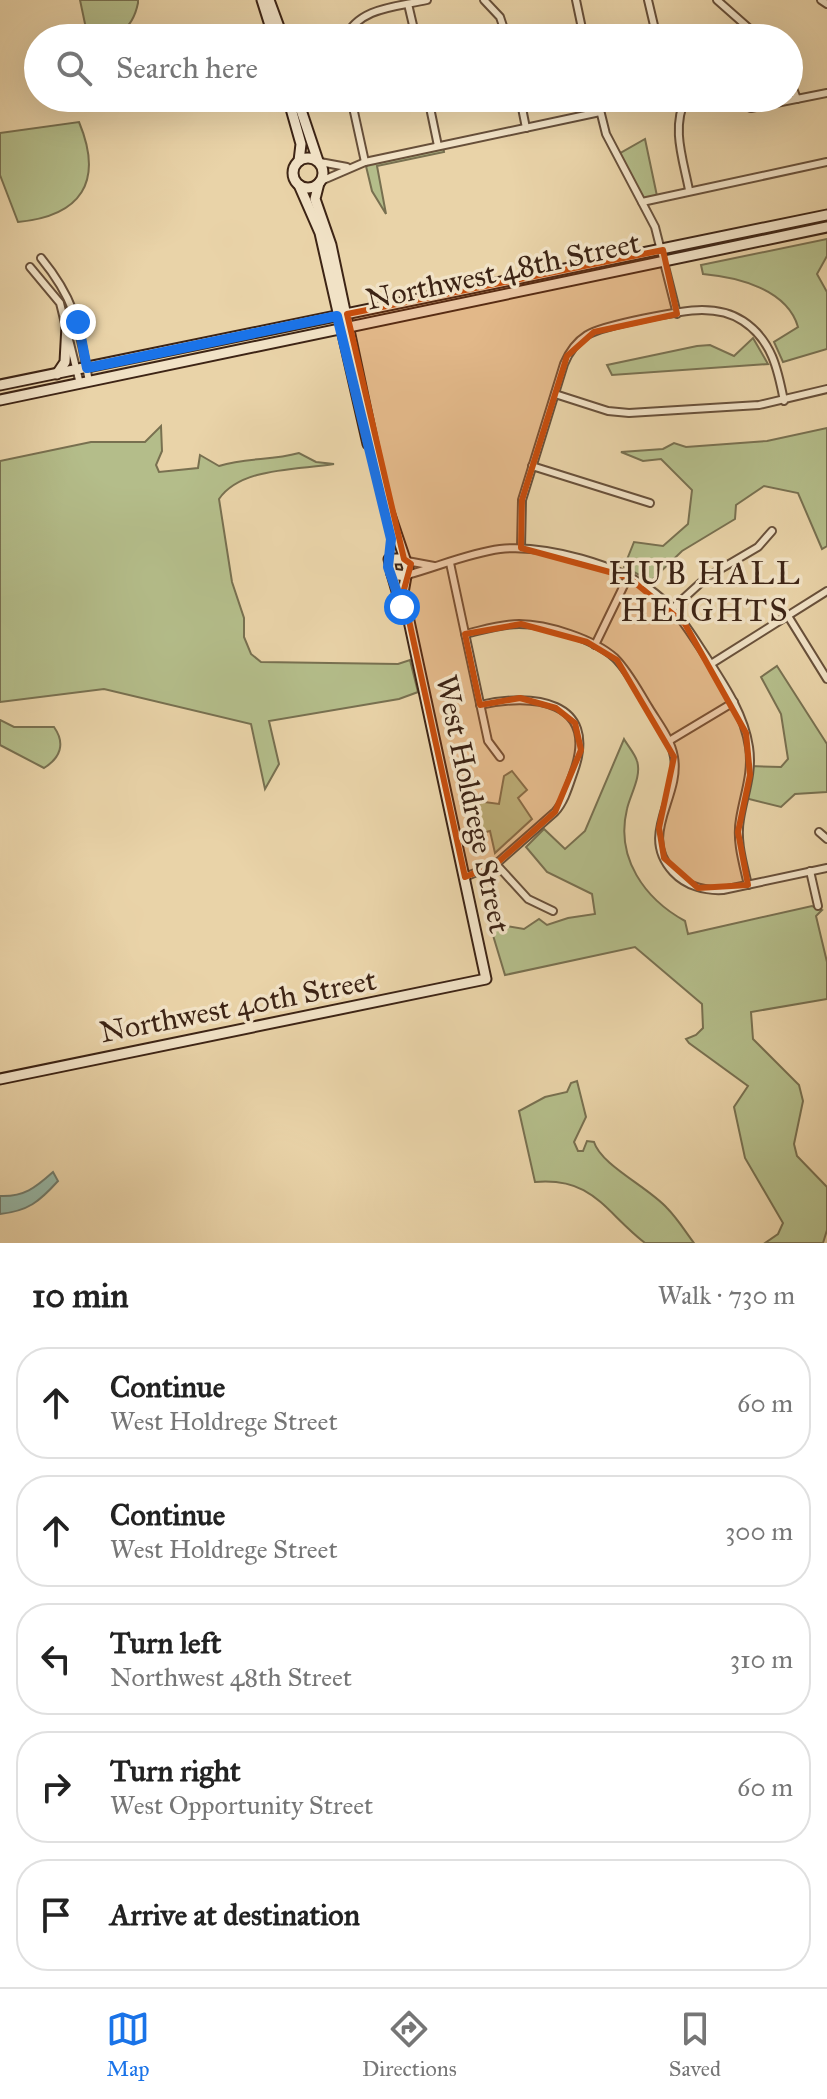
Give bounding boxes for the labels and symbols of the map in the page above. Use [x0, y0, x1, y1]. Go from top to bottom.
street label: Northwest 48th Street [363, 224, 644, 318]
route end [60, 304, 96, 340]
district label: HUB HALL HEIGHTS [608, 554, 802, 630]
route start [384, 589, 420, 625]
street label: West Holdrege Street [428, 672, 518, 937]
street label: Northwest 40th Street [97, 961, 380, 1050]

